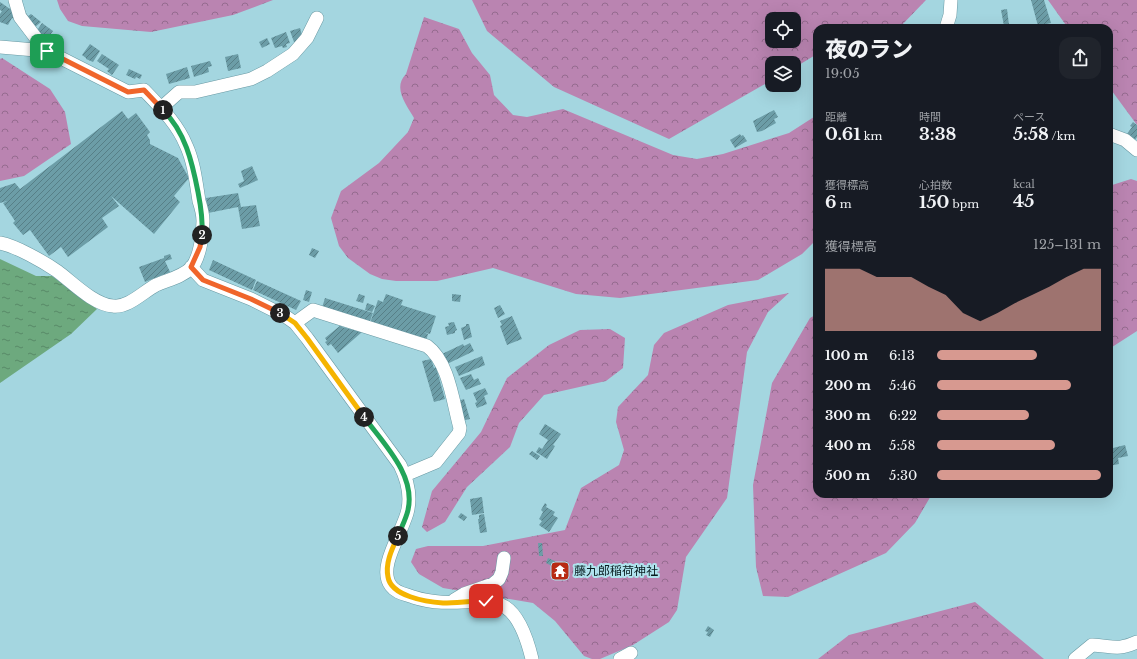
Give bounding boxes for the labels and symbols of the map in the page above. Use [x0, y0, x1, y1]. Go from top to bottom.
pin [30, 34, 64, 68]
pin: 1 [153, 100, 173, 120]
pin: 2 [192, 225, 212, 245]
pin: 3 [270, 303, 290, 323]
pin: 4 [354, 407, 374, 427]
pin: 5 [388, 526, 408, 546]
temple icon: 藤九郎稲荷神社 [549, 560, 571, 582]
place label: 藤九郎稲荷神社 [574, 563, 658, 578]
pin [469, 584, 503, 618]

